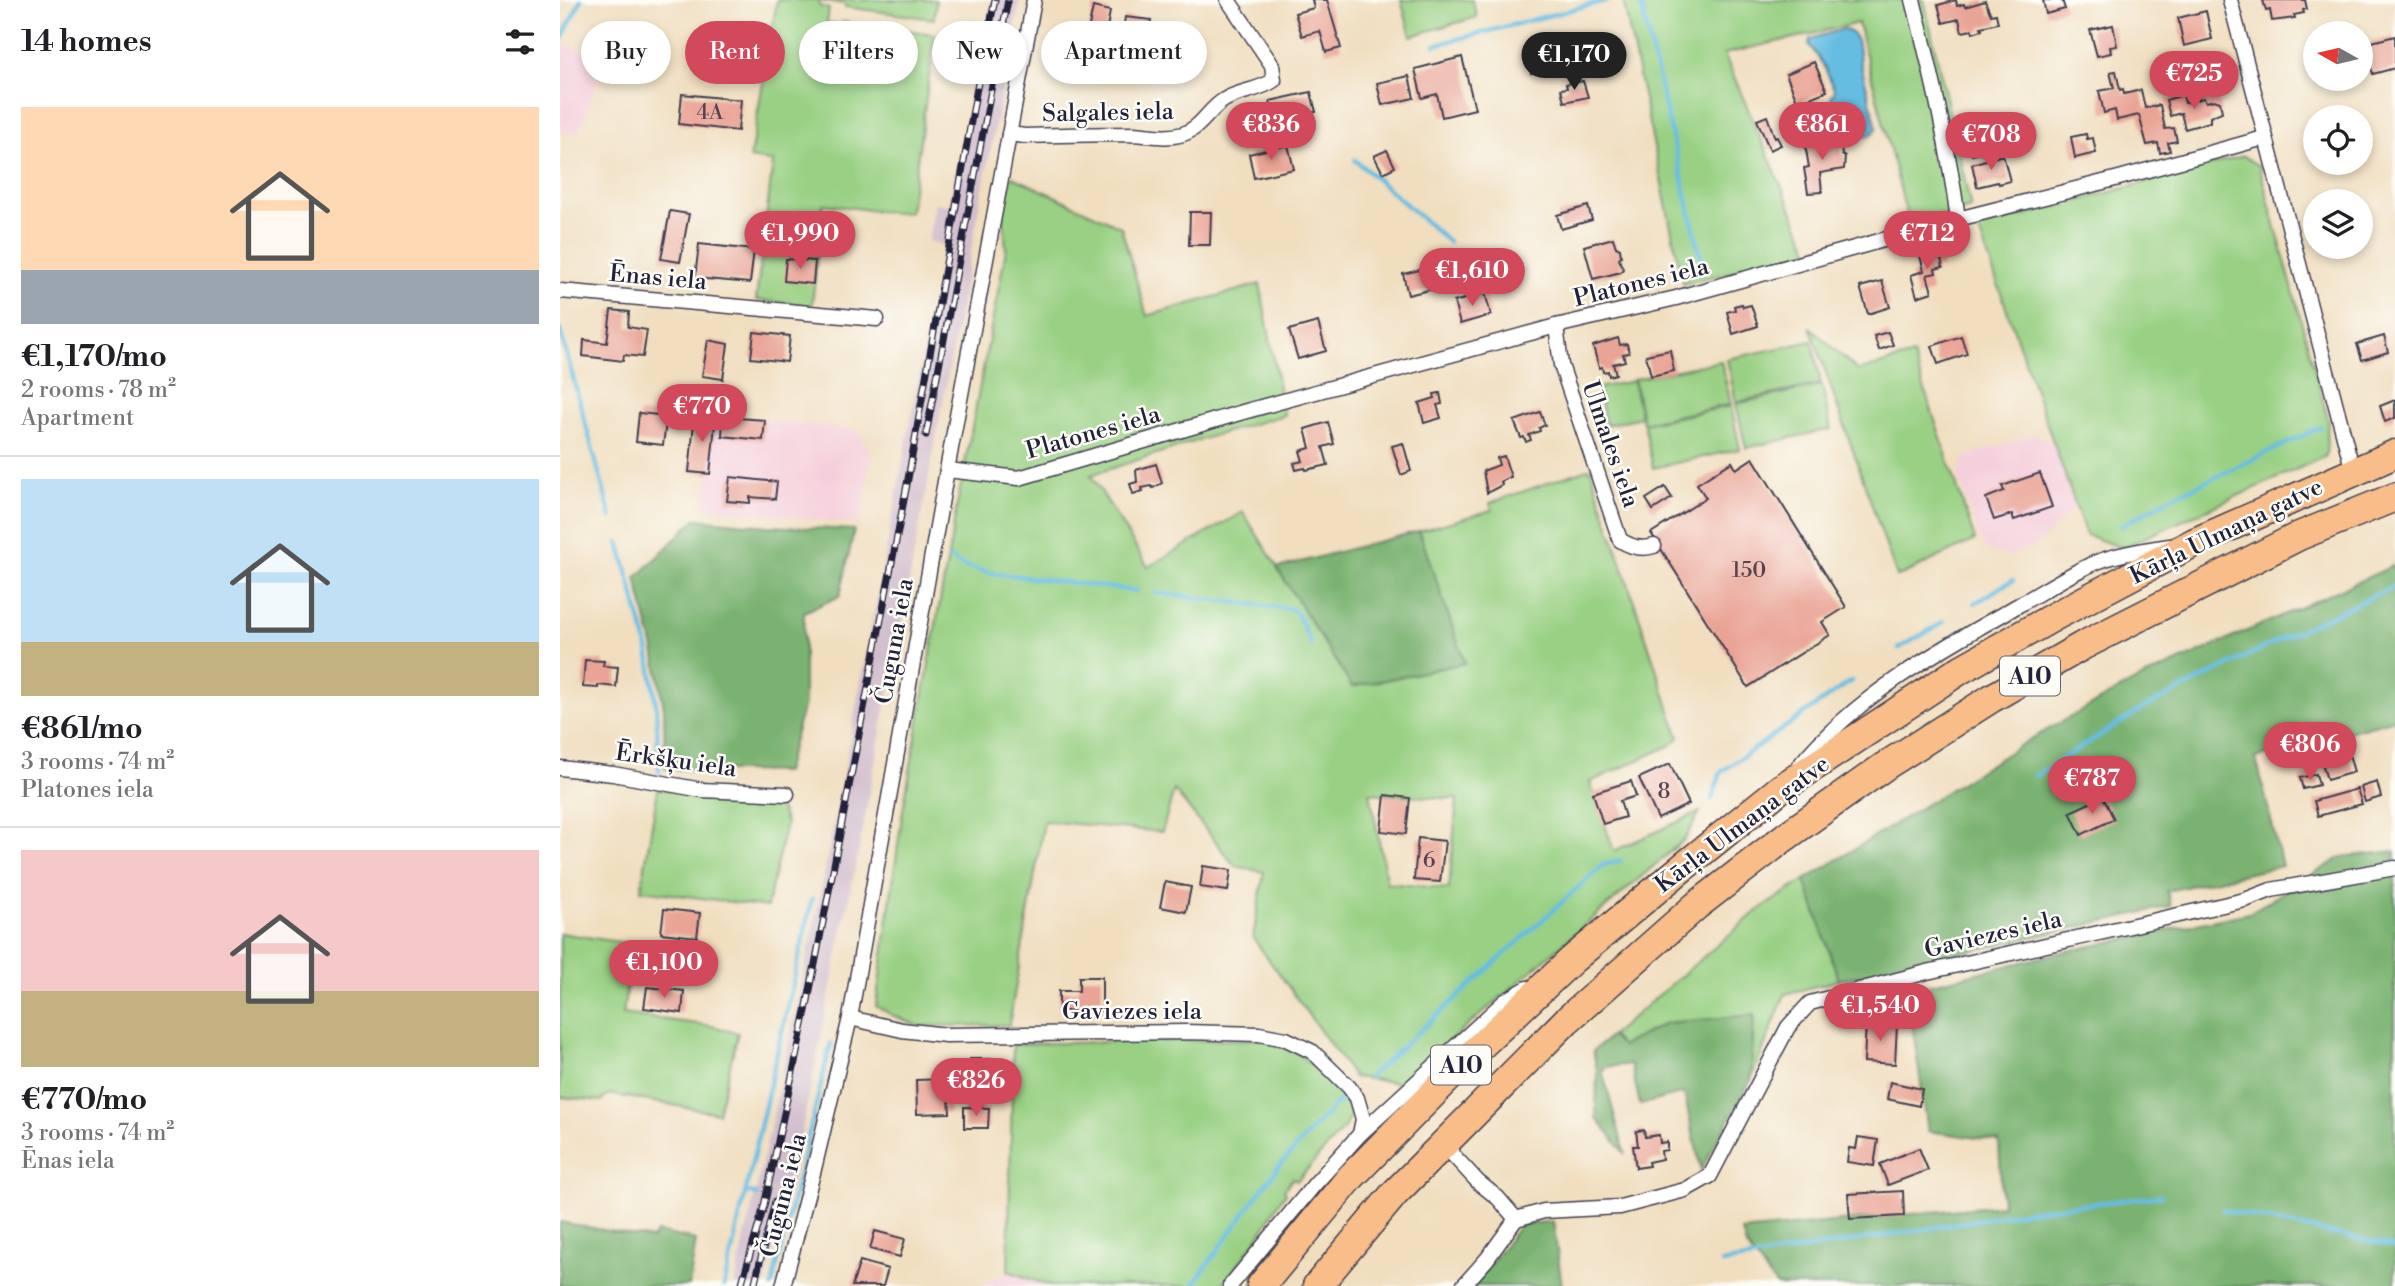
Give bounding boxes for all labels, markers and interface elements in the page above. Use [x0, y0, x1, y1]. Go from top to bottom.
chip: Buy [581, 21, 671, 84]
chip: Rent [685, 21, 785, 84]
chip: Filters [799, 21, 918, 84]
chip: New [932, 21, 1027, 84]
chip: Apartment [1041, 21, 1207, 84]
north arrow [2303, 21, 2373, 91]
map controls [2303, 21, 2373, 259]
text: 14 homes [21, 23, 152, 61]
icon: filters [501, 23, 539, 61]
pin: €1,170 [1517, 32, 1631, 92]
text: €1,170 [1538, 41, 1610, 69]
pin: €725 [2153, 52, 2235, 111]
text: €725 [2166, 60, 2222, 88]
street label: Salgales iela [1042, 97, 1175, 129]
house number: 4A [697, 100, 724, 126]
pin: €836 [1230, 102, 1312, 162]
pin: €861 [1781, 102, 1863, 162]
button: locate [2303, 105, 2373, 175]
text: €836 [1242, 111, 1300, 139]
text: €861 [1795, 111, 1849, 139]
pin: €708 [1950, 113, 2032, 172]
text: €708 [1961, 121, 2021, 149]
icon: home [217, 153, 343, 279]
button: layers [2303, 189, 2373, 259]
pin: €1,990 [743, 212, 857, 271]
pin: €712 [1886, 212, 1968, 271]
text: €1,990 [760, 220, 840, 248]
text: €712 [1899, 220, 1955, 248]
pin: €1,610 [1415, 248, 1529, 308]
street label: Platones iela [1570, 251, 1713, 314]
text: €1,610 [1435, 257, 1509, 285]
street label: Ēnas iela [608, 259, 709, 297]
text: €1,170/mo [21, 338, 167, 376]
text: 2 rooms · 78 m² [21, 376, 176, 404]
street label: Ulmales iela [1574, 377, 1646, 512]
pin: €770 [661, 384, 743, 444]
text: €770 [673, 393, 731, 421]
street label: Platones iela [1023, 399, 1165, 466]
text: Apartment [21, 404, 134, 432]
street label: Kārļa Ulmaņa gatve [2125, 472, 2328, 592]
icon: home [217, 525, 343, 651]
house number: 150 [1732, 558, 1766, 584]
street label: Čuguna iela [867, 575, 921, 706]
road number: A10 [2000, 656, 2060, 696]
text: €861/mo [21, 710, 143, 748]
pin: €806 [2269, 722, 2351, 782]
text: €806 [2280, 731, 2340, 759]
street label: Ērkšķu iela [613, 738, 739, 784]
text: 3 rooms · 74 m² [21, 748, 174, 776]
street label: Kārļa Ulmaņa gatve [1649, 749, 1836, 900]
pin: €787 [2051, 756, 2133, 816]
text: €787 [2064, 765, 2120, 793]
text: Platones iela [21, 776, 154, 804]
house number: 8 [1658, 779, 1670, 805]
house number: 6 [1423, 848, 1436, 874]
icon: home [217, 896, 343, 1022]
street label: Gaviezes iela [1922, 904, 2066, 965]
pin: €1,100 [607, 940, 721, 1000]
text: €1,100 [625, 949, 703, 977]
pin: €1,540 [1823, 984, 1937, 1043]
text: €1,540 [1840, 992, 1920, 1020]
street label: Gaviezes iela [1062, 997, 1203, 1027]
road number: A10 [1431, 1046, 1491, 1084]
pin: €826 [935, 1058, 1017, 1118]
text: €826 [947, 1067, 1005, 1095]
text: €770/mo [21, 1081, 147, 1119]
text: 3 rooms · 74 m² [21, 1119, 174, 1147]
street label: Čuguna iela [752, 1129, 814, 1260]
text: Ēnas iela [21, 1147, 115, 1175]

